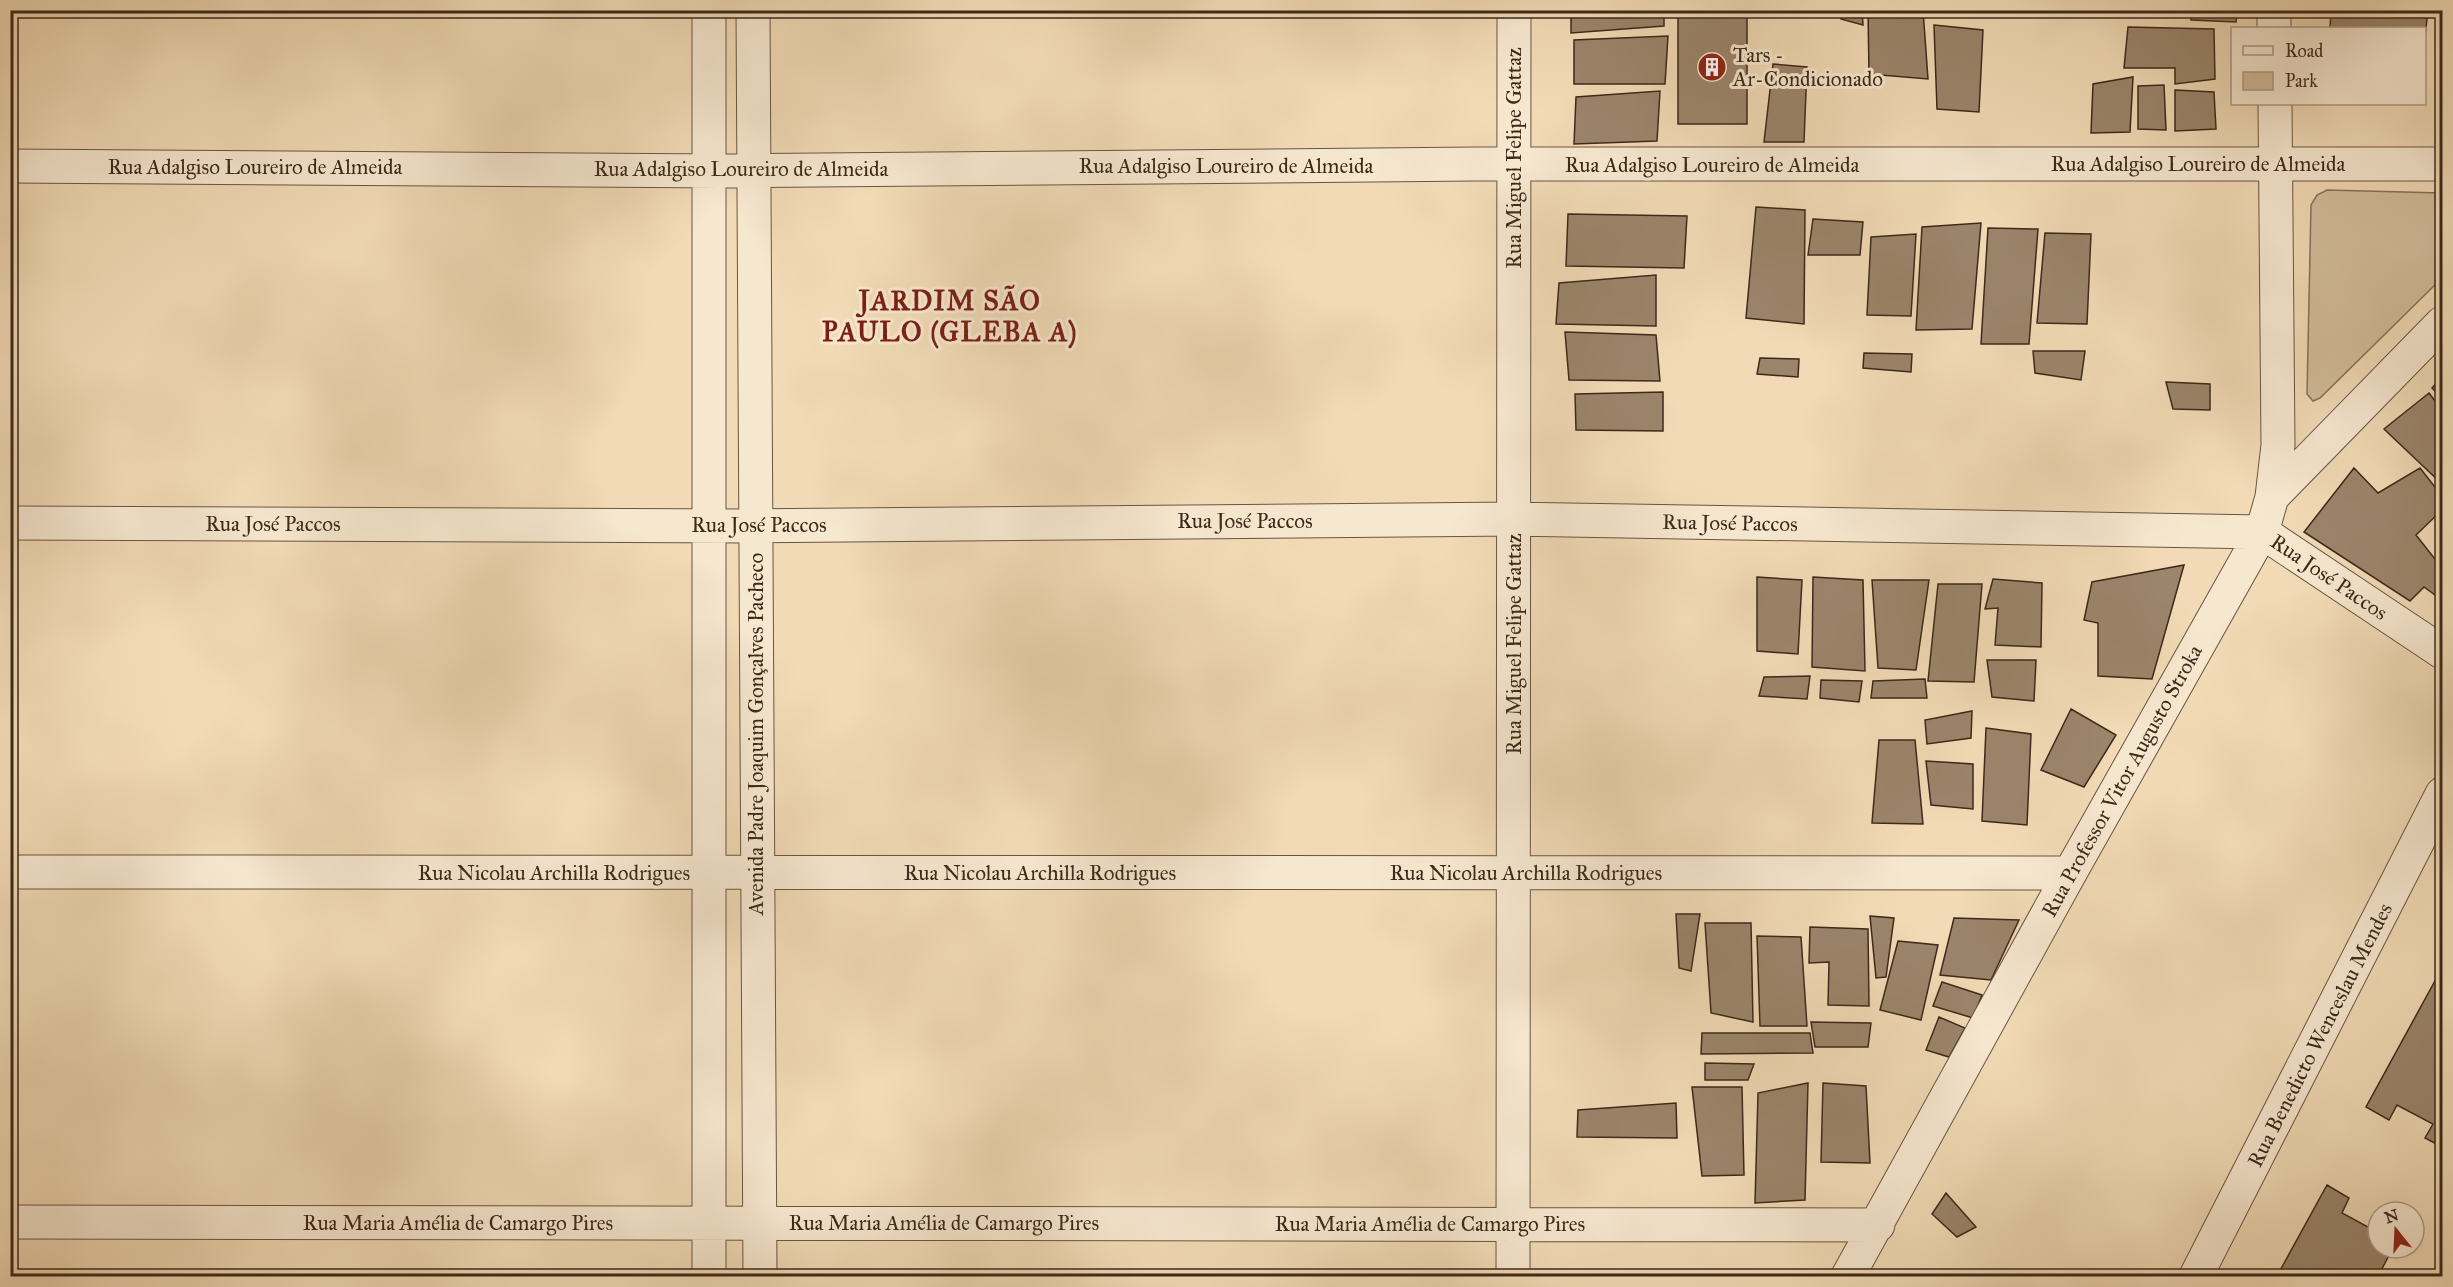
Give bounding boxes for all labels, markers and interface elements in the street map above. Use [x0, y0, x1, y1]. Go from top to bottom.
legend [2231, 27, 2426, 105]
text: Road [2285, 40, 2323, 62]
place label: Tars - Ar-Condicionado [1732, 42, 1883, 92]
street label: Rua Miguel Felipe Gattaz [1501, 47, 1527, 269]
building icon: Tars - Ar-Condicionado [1696, 51, 1728, 83]
text: Park [2285, 70, 2318, 92]
street label: Rua Adalgiso Loureiro de Almeida [2051, 151, 2345, 177]
street label: Rua Adalgiso Loureiro de Almeida [1565, 152, 1859, 178]
street label: Rua Adalgiso Loureiro de Almeida [1079, 153, 1373, 179]
street label: Rua Adalgiso Loureiro de Almeida [108, 154, 402, 180]
street label: Rua Adalgiso Loureiro de Almeida [594, 156, 888, 182]
district label: JARDIM SÃO PAULO (GLEBA A) [822, 284, 1078, 349]
street label: Rua José Paccos [1177, 508, 1313, 534]
street label: Rua José Paccos [1662, 509, 1798, 537]
street label: Rua José Paccos [205, 511, 341, 537]
street label: Rua José Paccos [691, 512, 827, 538]
street label: Rua José Paccos [2266, 528, 2392, 626]
street label: Rua Miguel Felipe Gattaz [1501, 533, 1527, 755]
street label: Avenida Padre Joaquim Gonçalves Pacheco [743, 553, 769, 916]
street label: Rua Professor Vitor Augusto Stroka [2036, 640, 2208, 922]
street label: Rua Nicolau Archilla Rodrigues [418, 860, 690, 886]
street label: Rua Nicolau Archilla Rodrigues [904, 860, 1176, 886]
street label: Rua Nicolau Archilla Rodrigues [1390, 860, 1662, 886]
street label: Rua Benedicto Wenceslau Mendes [2242, 899, 2398, 1171]
north arrow [2366, 1200, 2426, 1260]
text: N [2382, 1205, 2401, 1227]
street label: Rua Maria Amélia de Camargo Pires [303, 1210, 613, 1236]
street label: Rua Maria Amélia de Camargo Pires [789, 1210, 1099, 1236]
street label: Rua Maria Amélia de Camargo Pires [1275, 1211, 1585, 1237]

